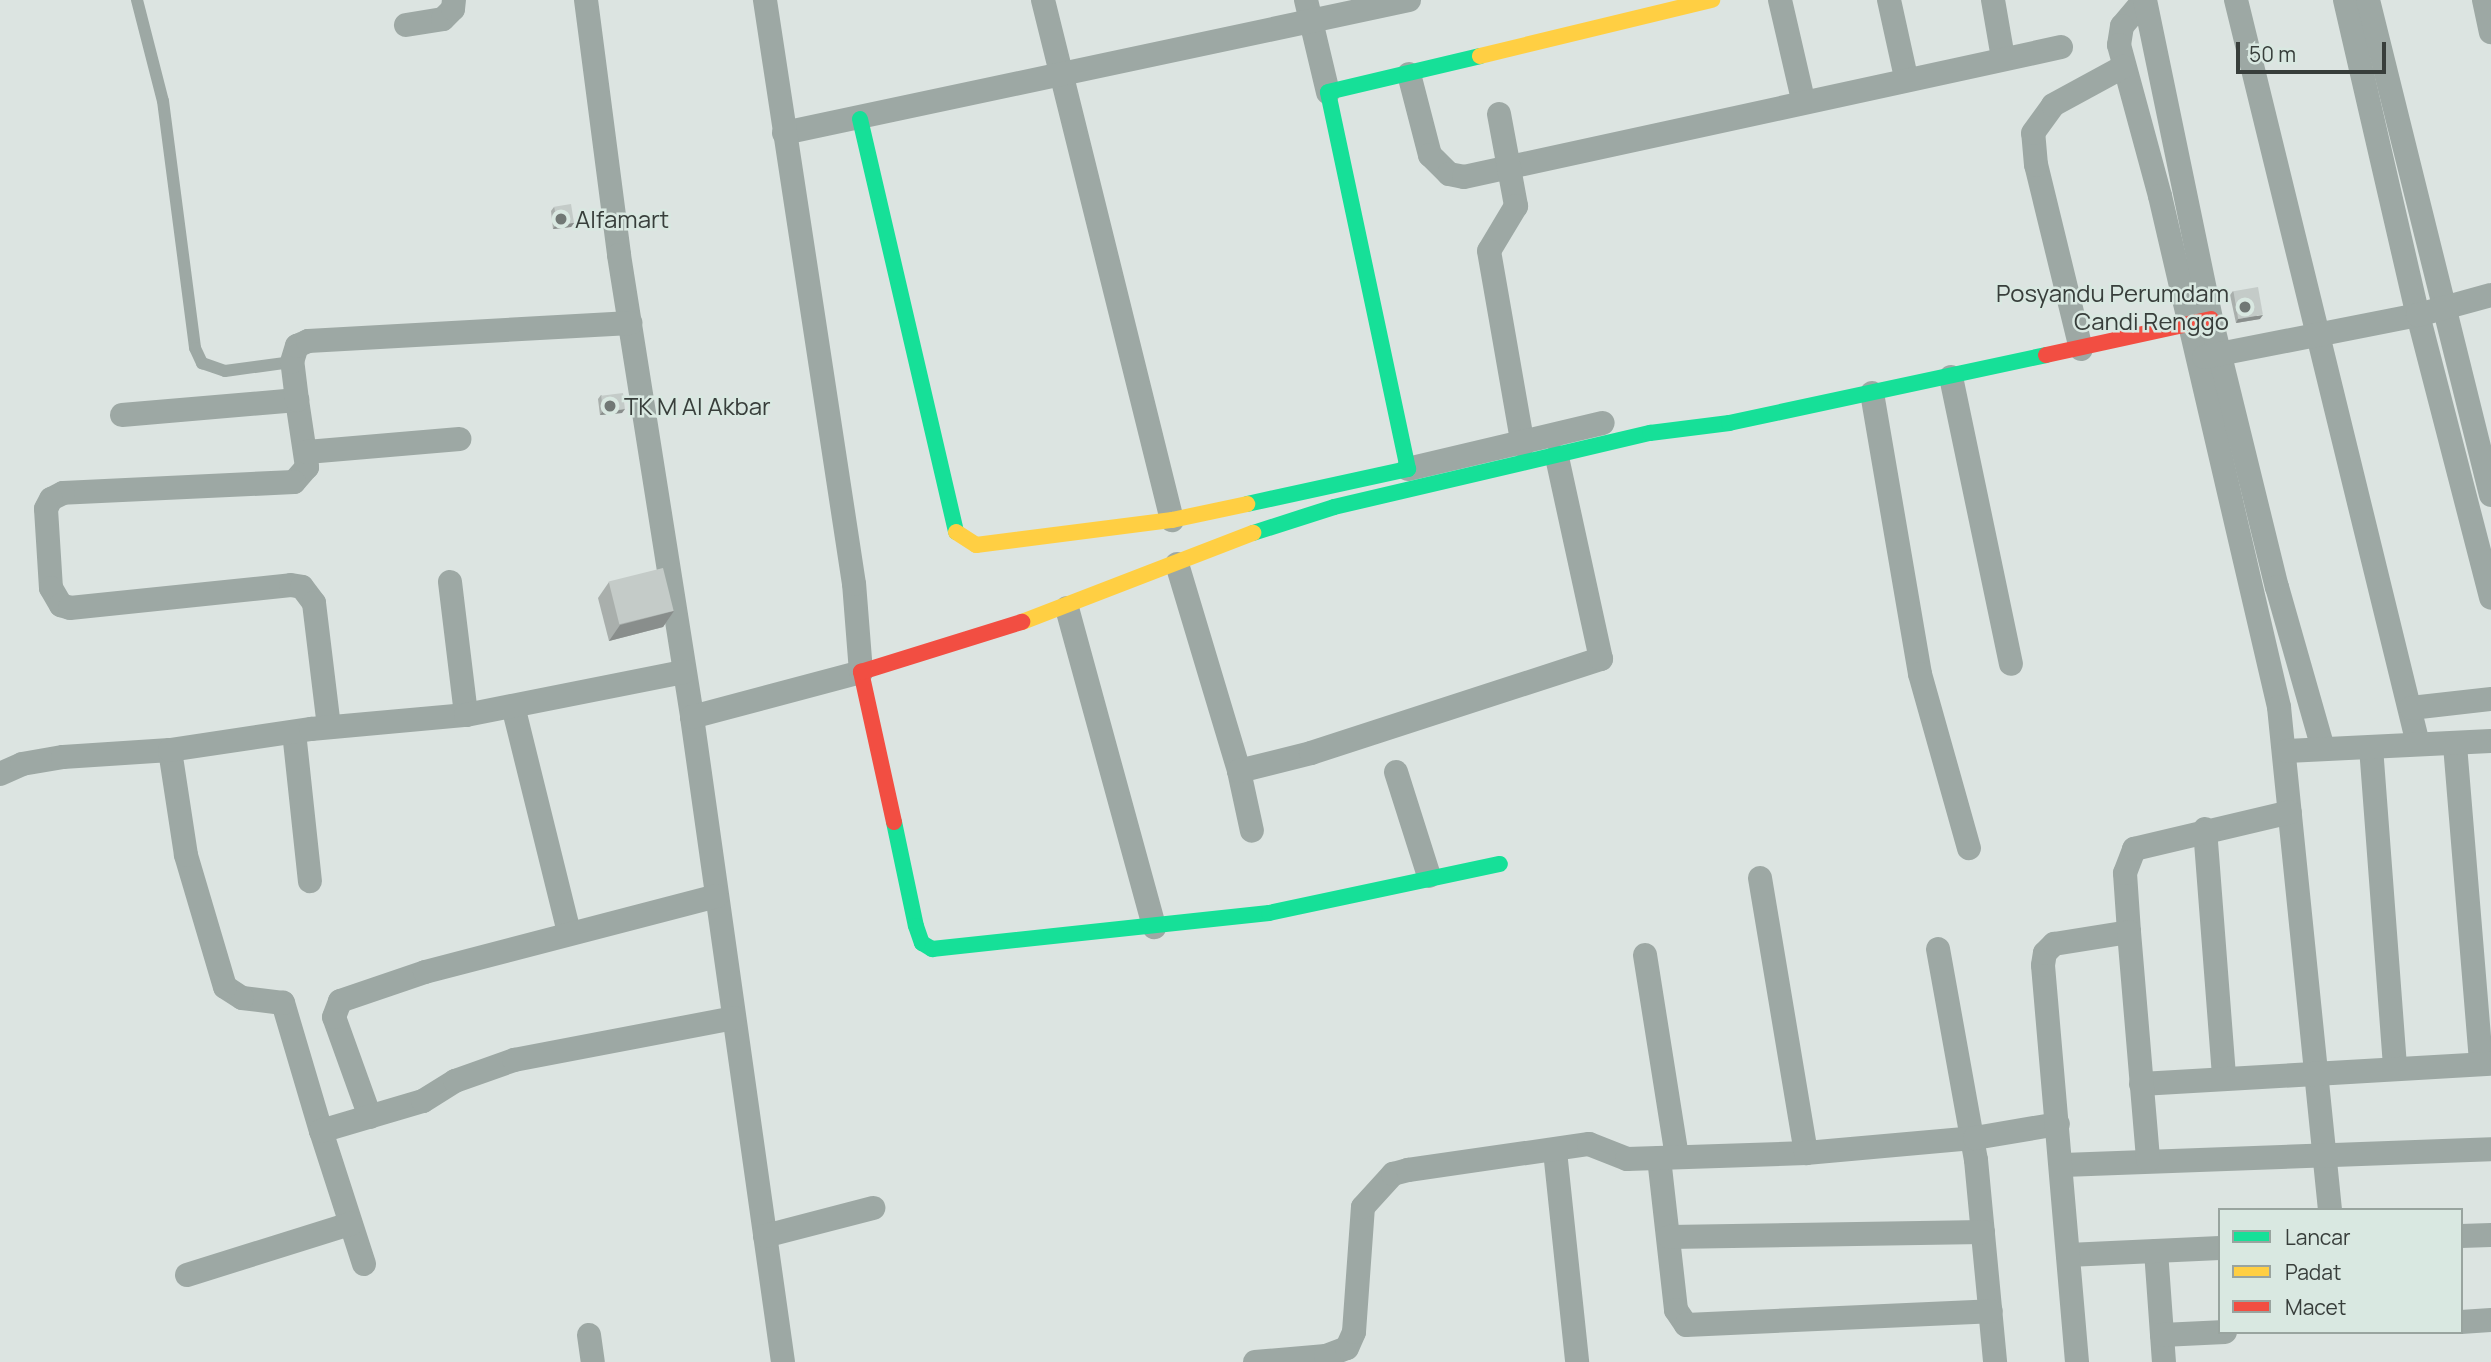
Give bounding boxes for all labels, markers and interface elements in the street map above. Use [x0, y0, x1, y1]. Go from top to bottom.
scale bar [2239, 28, 2390, 72]
text: 50 m [2249, 40, 2296, 68]
place label: Alfamart [575, 205, 669, 233]
marker: Alfamart [553, 211, 569, 227]
place label: Posyandu Perumdam Candi Renggo [1996, 279, 2229, 335]
marker: Posyandu Perumdam Candi Renggo [2235, 297, 2255, 317]
place label: TK M Al Akbar [624, 392, 771, 420]
marker: TK M Al Akbar [602, 398, 618, 414]
legend [2218, 1208, 2463, 1334]
text: Lancar [2285, 1223, 2351, 1251]
text: Padat [2285, 1258, 2341, 1286]
text: Macet [2285, 1293, 2346, 1321]

